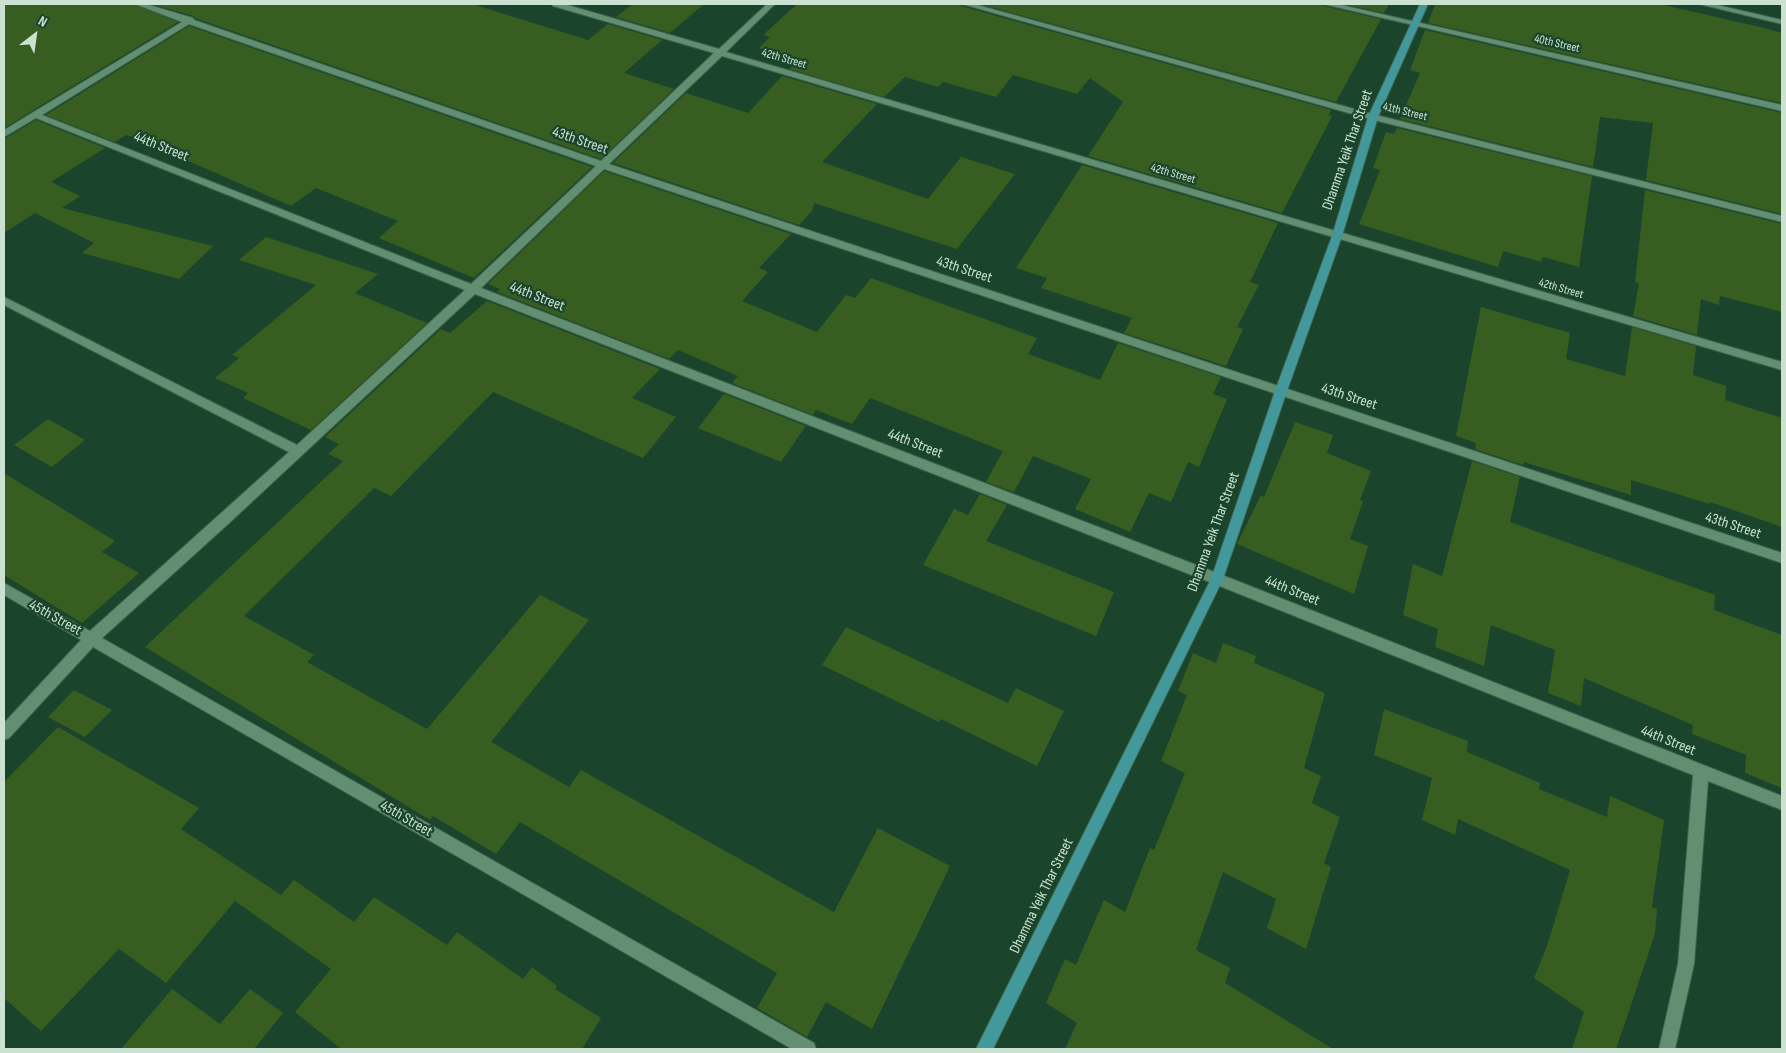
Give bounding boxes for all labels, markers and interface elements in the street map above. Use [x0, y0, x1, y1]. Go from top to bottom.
north arrow [10, 10, 60, 60]
text: N [35, 12, 50, 31]
street label: 40th Street [1533, 32, 1581, 56]
street label: 42th Street [760, 46, 808, 72]
street label: Dhamma Yeik Thar Street [1319, 88, 1377, 212]
street label: 41th Street [1381, 100, 1429, 124]
street label: 43th Street [550, 123, 610, 159]
street label: 44th Street [131, 128, 191, 166]
street label: 42th Street [1149, 161, 1197, 187]
street label: 43th Street [934, 253, 994, 287]
street label: 42th Street [1537, 276, 1585, 302]
street label: 44th Street [507, 278, 567, 316]
street label: 43th Street [1319, 380, 1379, 414]
street label: 44th Street [885, 425, 945, 463]
street label: Dhamma Yeik Thar Street [1184, 470, 1244, 594]
street label: 43th Street [1703, 509, 1763, 543]
street label: 44th Street [1262, 572, 1322, 610]
street label: 45th Street [26, 596, 84, 640]
street label: 44th Street [1638, 722, 1698, 760]
street label: 45th Street [377, 797, 435, 841]
street label: Dhamma Yeik Thar Street [1006, 835, 1078, 957]

